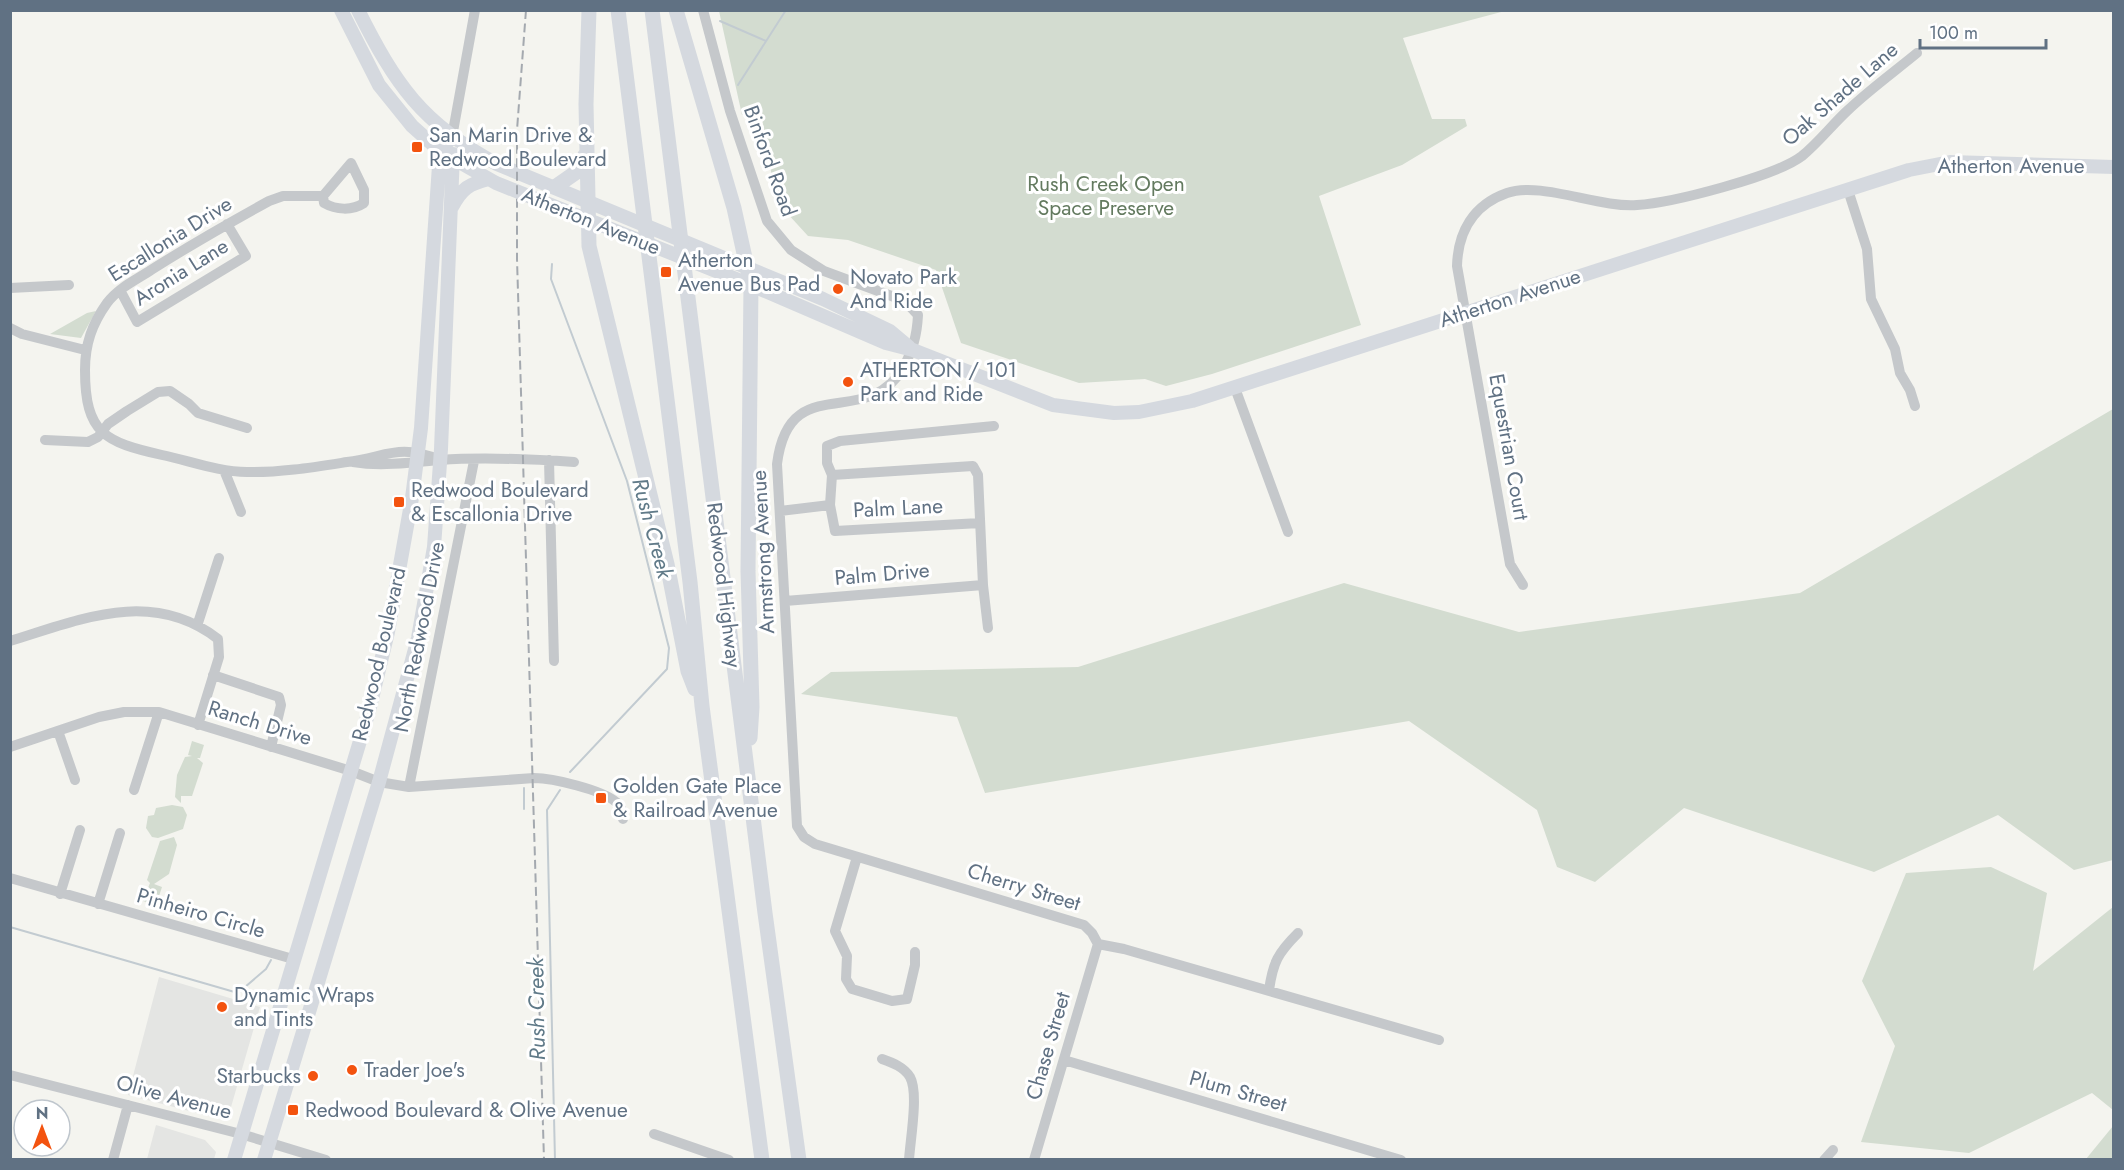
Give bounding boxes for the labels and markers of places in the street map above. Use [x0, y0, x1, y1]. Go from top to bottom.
place label: San Marin Drive & Redwood Boulevard [429, 120, 607, 174]
marker: San Marin Drive & Redwood Boulevard [410, 140, 424, 154]
place label: Atherton Avenue Bus Pad [678, 245, 820, 299]
place label: Novato Park And Ride [850, 262, 958, 316]
marker: Atherton Avenue Bus Pad [659, 265, 673, 279]
marker: Novato Park And Ride [831, 282, 845, 296]
place label: ATHERTON / 101 Park and Ride [860, 355, 1017, 409]
marker: ATHERTON / 101 Park and Ride [841, 375, 855, 389]
place label: Redwood Boulevard & Escallonia Drive [411, 475, 589, 529]
marker: Redwood Boulevard & Escallonia Drive [392, 495, 406, 509]
place label: Golden Gate Place & Railroad Avenue [613, 771, 782, 825]
marker: Golden Gate Place & Railroad Avenue [594, 791, 608, 805]
place label: Dynamic Wraps and Tints [234, 980, 374, 1034]
marker: Dynamic Wraps and Tints [215, 1000, 229, 1014]
place label: Trader Joe's [364, 1055, 465, 1085]
place label: Starbucks [216, 1061, 301, 1091]
marker: Trader Joe's [345, 1063, 359, 1077]
marker: Starbucks [306, 1069, 320, 1083]
place label: Redwood Boulevard & Olive Avenue [305, 1095, 628, 1125]
marker: Redwood Boulevard & Olive Avenue [286, 1103, 300, 1117]

